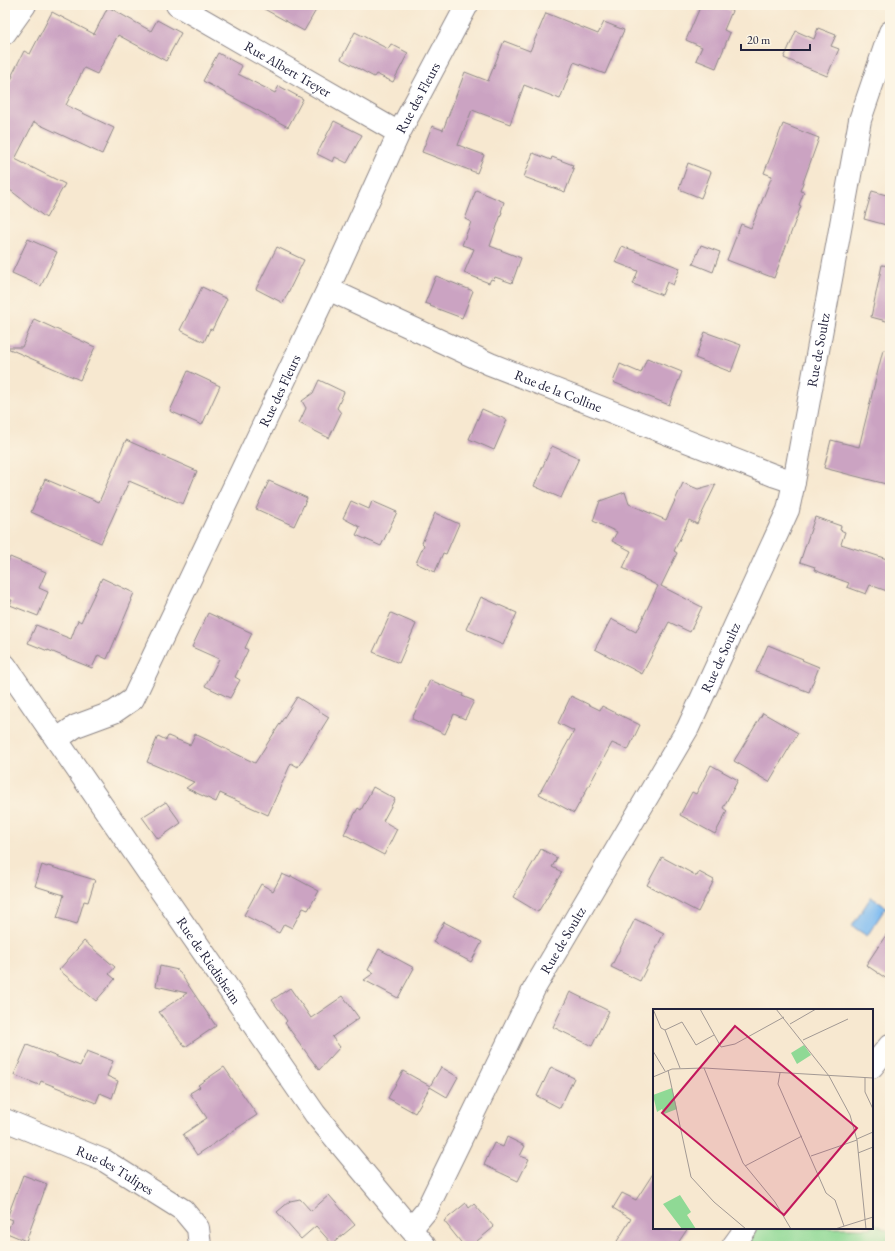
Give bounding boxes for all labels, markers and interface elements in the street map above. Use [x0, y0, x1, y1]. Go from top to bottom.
scale bar [741, 26, 810, 52]
text: 20 m [747, 32, 771, 48]
street label: Rue Albert Treyer [241, 37, 335, 101]
street label: Rue des Fleurs [392, 58, 444, 136]
street label: Rue de Soultz [802, 311, 834, 388]
street label: Rue des Fleurs [255, 351, 305, 430]
street label: Rue de la Colline [512, 366, 605, 416]
street label: Rue de Soultz [697, 619, 744, 695]
street label: Rue de Soultz [536, 903, 590, 977]
street label: Rue de Riedisheim [173, 913, 245, 1008]
inset map [653, 1009, 873, 1229]
street label: Rue des Tulipes [74, 1141, 158, 1199]

